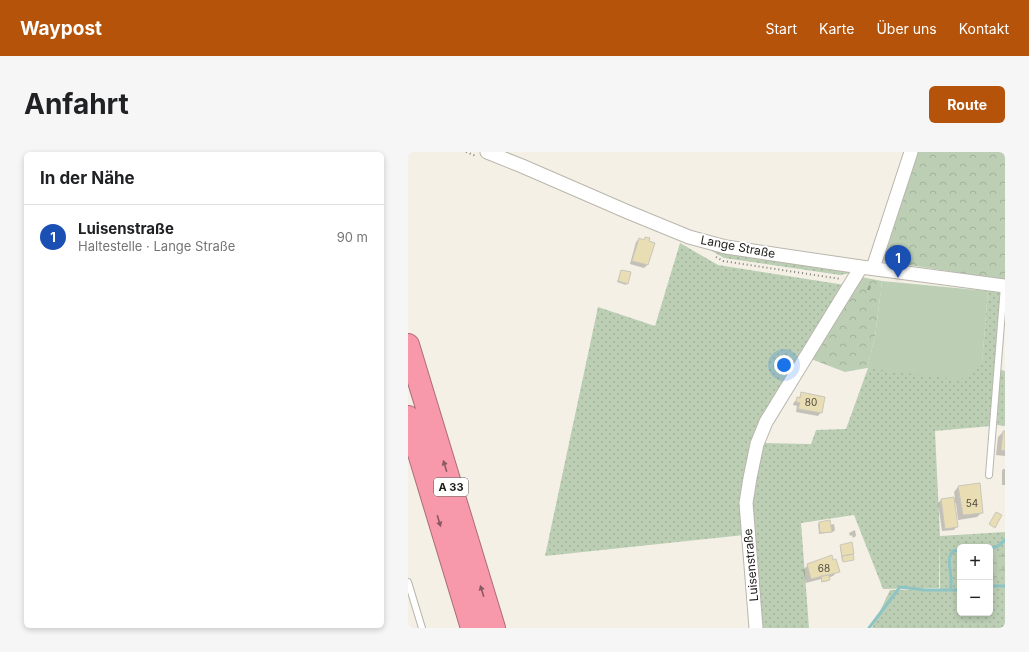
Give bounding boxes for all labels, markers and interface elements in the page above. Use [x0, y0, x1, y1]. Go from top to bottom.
text: Waypost [20, 17, 102, 40]
text: Start [765, 20, 797, 37]
text: Karte [819, 20, 854, 37]
text: Über uns [876, 20, 937, 37]
text: Kontakt [959, 20, 1009, 37]
button: Route [929, 86, 1005, 123]
text: Anfahrt [24, 87, 129, 121]
text: In der Nähe [40, 168, 135, 188]
text: Luisenstraße [78, 219, 174, 238]
text: 1 [50, 229, 56, 245]
text: 90 m [337, 229, 368, 245]
street label: Lange Straße [700, 232, 777, 261]
text: Haltestelle · Lange Straße [78, 238, 235, 254]
pin: 1 [885, 245, 911, 278]
your location [774, 355, 794, 375]
house number: 80 [805, 396, 817, 408]
one-way arrow [442, 460, 448, 472]
road number: A 33 [434, 478, 468, 496]
house number: 54 [966, 497, 978, 509]
one-way arrow [437, 515, 443, 527]
street label: Luisenstraße [740, 528, 761, 602]
map controls [957, 544, 993, 616]
button: + [957, 544, 993, 580]
house number: 68 [818, 562, 830, 574]
button: − [957, 580, 993, 616]
one-way arrow [479, 584, 485, 596]

